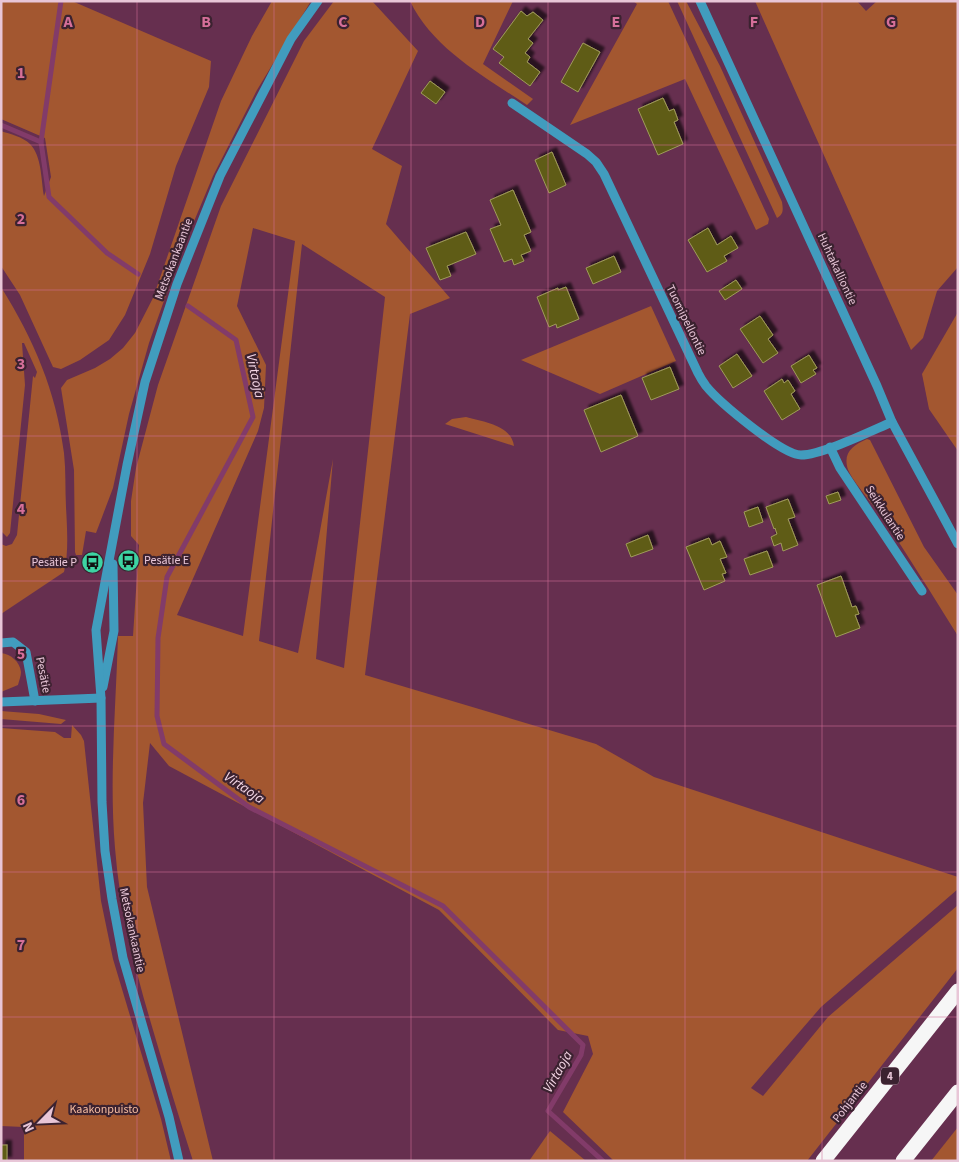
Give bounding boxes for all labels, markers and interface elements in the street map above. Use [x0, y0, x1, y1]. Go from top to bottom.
text: A [62, 11, 73, 33]
text: B [201, 11, 211, 33]
text: C [338, 11, 348, 33]
text: D [475, 11, 485, 33]
text: E [612, 11, 620, 33]
text: F [750, 11, 758, 33]
text: G [886, 11, 896, 33]
text: 1 [17, 62, 25, 84]
text: 2 [17, 208, 25, 230]
street label: Metsokankaantie [151, 216, 197, 302]
street label: Huhtakalliontie [813, 230, 861, 308]
street label: Tuomipellontie [662, 282, 710, 358]
water label: Virtaoja [241, 352, 270, 401]
text: 3 [17, 353, 25, 375]
street label: Seikkulantie [861, 482, 909, 544]
text: 4 [17, 498, 26, 520]
bus stop icon: Pesätie E [116, 548, 140, 572]
bus stop icon: Pesätie P [81, 550, 105, 574]
place label: Pesätie E [144, 552, 189, 569]
place label: Pesätie P [31, 554, 77, 571]
text: 5 [17, 643, 25, 665]
street label: Pesätie [31, 656, 55, 694]
water label: Virtaoja [220, 767, 269, 809]
text: 6 [17, 789, 25, 811]
street label: Metsokankaantie [115, 886, 149, 974]
text: 7 [17, 934, 25, 956]
water label: Virtaoja [538, 1047, 578, 1097]
road number: 4 [881, 1068, 899, 1084]
street label: Pohjantie [829, 1078, 872, 1126]
north arrow [15, 1097, 65, 1147]
park label: Kaakonpuisto [69, 1101, 139, 1118]
text: N [18, 1119, 40, 1135]

